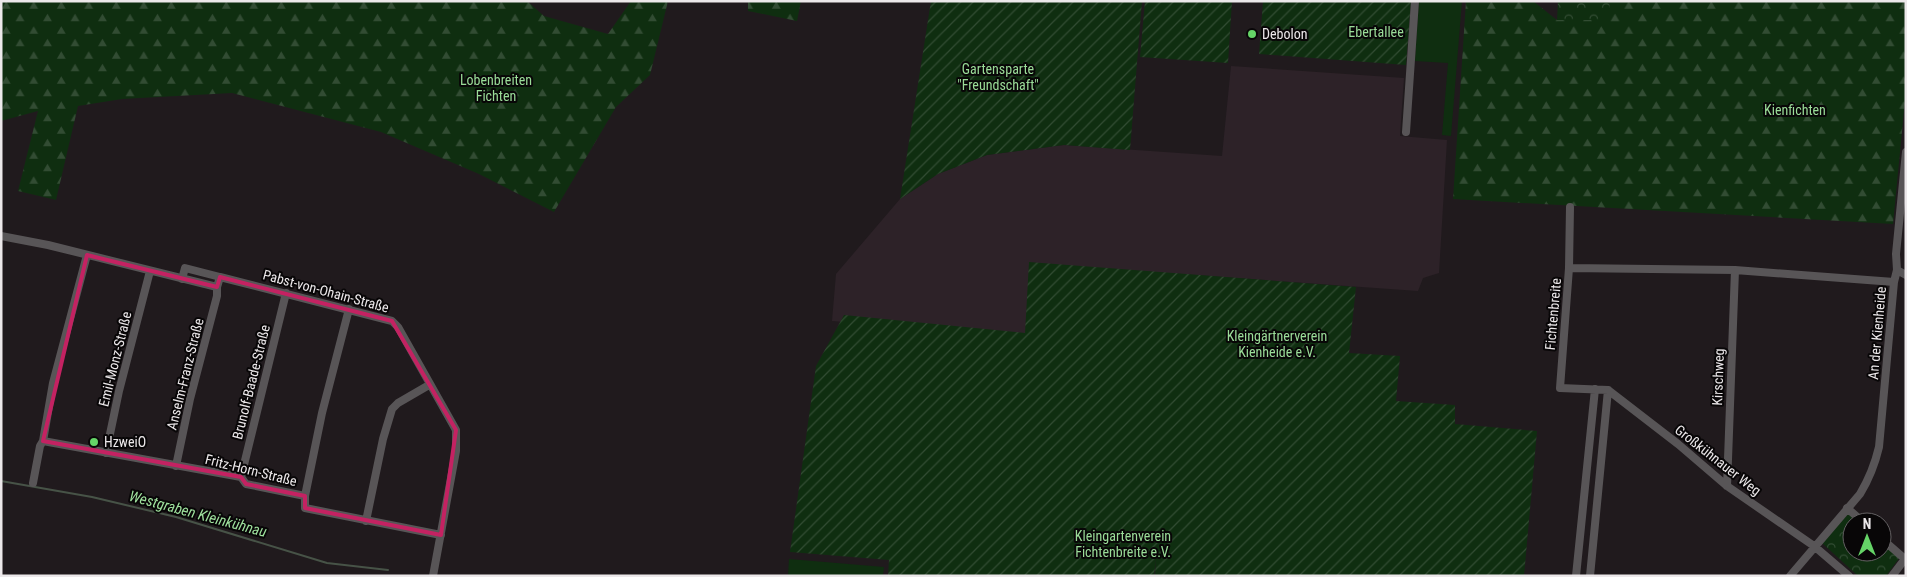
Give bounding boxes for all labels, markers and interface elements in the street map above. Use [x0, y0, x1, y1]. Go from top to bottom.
park label: Ebertallee [1348, 24, 1404, 40]
place label: Debolon [1262, 26, 1308, 42]
marker: Debolon [1246, 28, 1258, 40]
park label: Gartensparte "Freundschaft" [957, 61, 1039, 93]
park label: Lobenbreiten Fichten [460, 72, 532, 104]
park label: Kienfichten [1764, 102, 1826, 118]
street label: Pabst-von-Ohain-Straße [261, 266, 391, 316]
street label: Fichtenbreite [1542, 277, 1564, 351]
street label: An der Kienheide [1865, 285, 1889, 380]
street label: Emil-Monz-Straße [95, 309, 135, 408]
street label: Anselm-Franz-Straße [163, 316, 207, 432]
street label: Brunolf-Baade-Straße [229, 323, 273, 441]
park label: Kleingärtnerverein Kienheide e.V. [1227, 328, 1327, 360]
street label: Kirschweg [1709, 348, 1727, 406]
street label: Großkühnauer Weg [1672, 421, 1764, 499]
place label: HzweiO [104, 434, 146, 450]
marker: HzweiO [88, 436, 100, 448]
street label: Fritz-Horn-Straße [203, 451, 299, 489]
water label: Westgraben Kleinkühnau [127, 487, 269, 541]
north arrow [1842, 512, 1892, 562]
text: N [1863, 516, 1871, 532]
park label: Kleingartenverein Fichtenbreite e.V. [1075, 528, 1171, 560]

